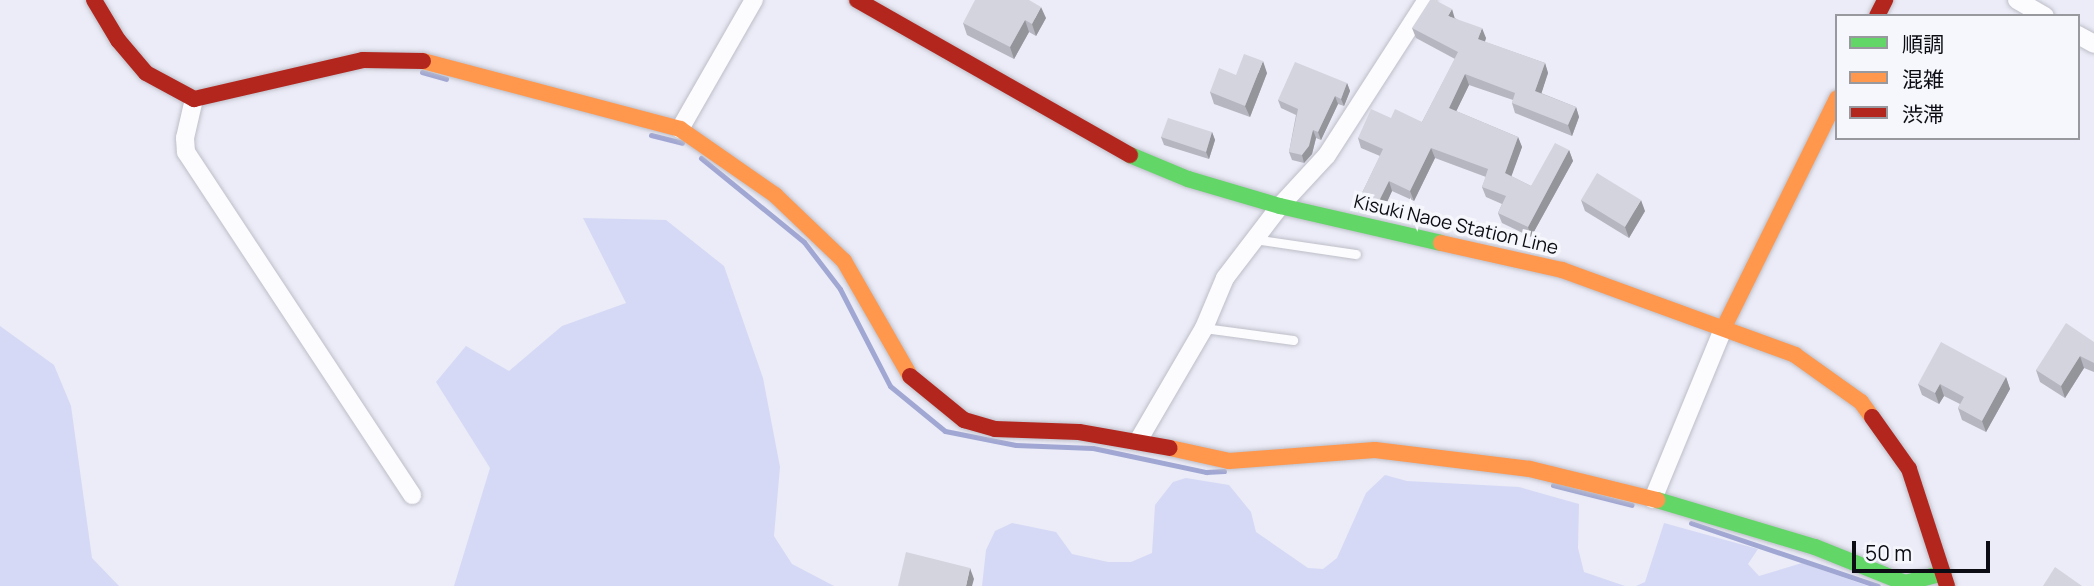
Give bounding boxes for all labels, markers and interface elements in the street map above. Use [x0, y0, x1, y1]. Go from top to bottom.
legend [1835, 14, 2080, 140]
text: 順調 [1902, 30, 1944, 58]
text: 混雑 [1902, 65, 1944, 93]
text: 渋滞 [1902, 100, 1944, 128]
street label: Kisuki Naoe Station Line [1352, 190, 1560, 260]
scale bar [1856, 526, 1994, 570]
text: 50 m [1865, 539, 1912, 567]

